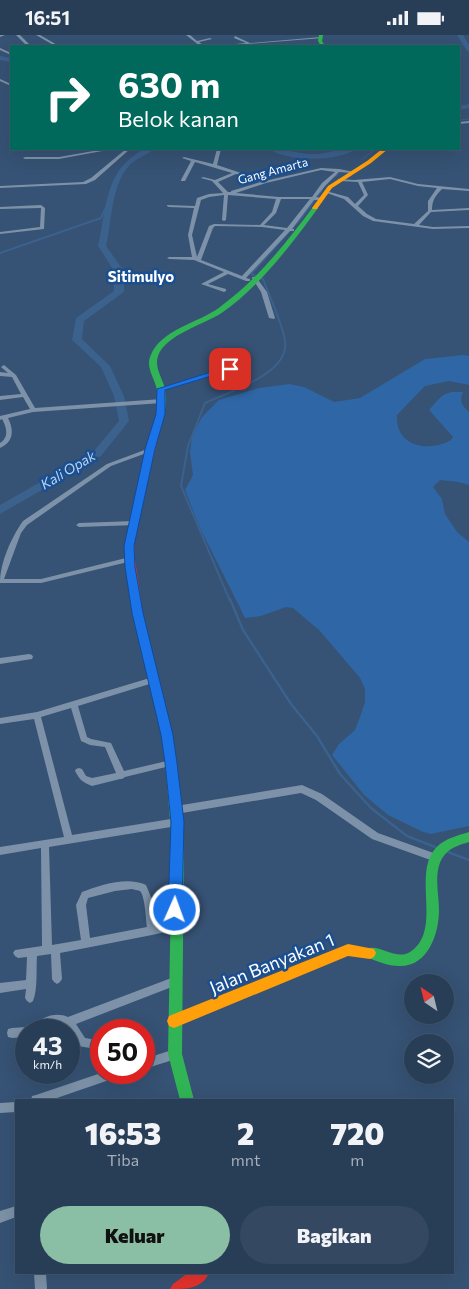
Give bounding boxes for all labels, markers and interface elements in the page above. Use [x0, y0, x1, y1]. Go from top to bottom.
text: 16:51 [25, 6, 70, 29]
text: 630 m [118, 62, 220, 105]
icon: right [35, 65, 100, 130]
text: Belok kanan [118, 105, 239, 132]
street label: Gang Amarta [236, 154, 309, 186]
district label: Sitimulyo [108, 267, 174, 285]
pin [209, 348, 251, 390]
icon: arrive [216, 355, 244, 383]
water label: Kali Opak [37, 446, 99, 493]
position arrow [148, 883, 200, 935]
street label: Jalan Banyakan 1 [206, 928, 337, 998]
north arrow [404, 974, 454, 1024]
map controls [404, 974, 454, 1084]
speed limit sign: 50 [90, 1019, 155, 1084]
text: 43 [33, 1030, 62, 1060]
button: layers [404, 1034, 454, 1084]
text: km/h [33, 1057, 62, 1071]
text: 16:53 [85, 1114, 161, 1151]
text: 2 [237, 1114, 254, 1151]
text: 720 [330, 1114, 384, 1151]
text: Tiba [107, 1150, 139, 1169]
text: mnt [231, 1150, 261, 1169]
text: m [350, 1150, 364, 1169]
button: Keluar [40, 1206, 230, 1264]
button: Bagikan [240, 1206, 429, 1264]

